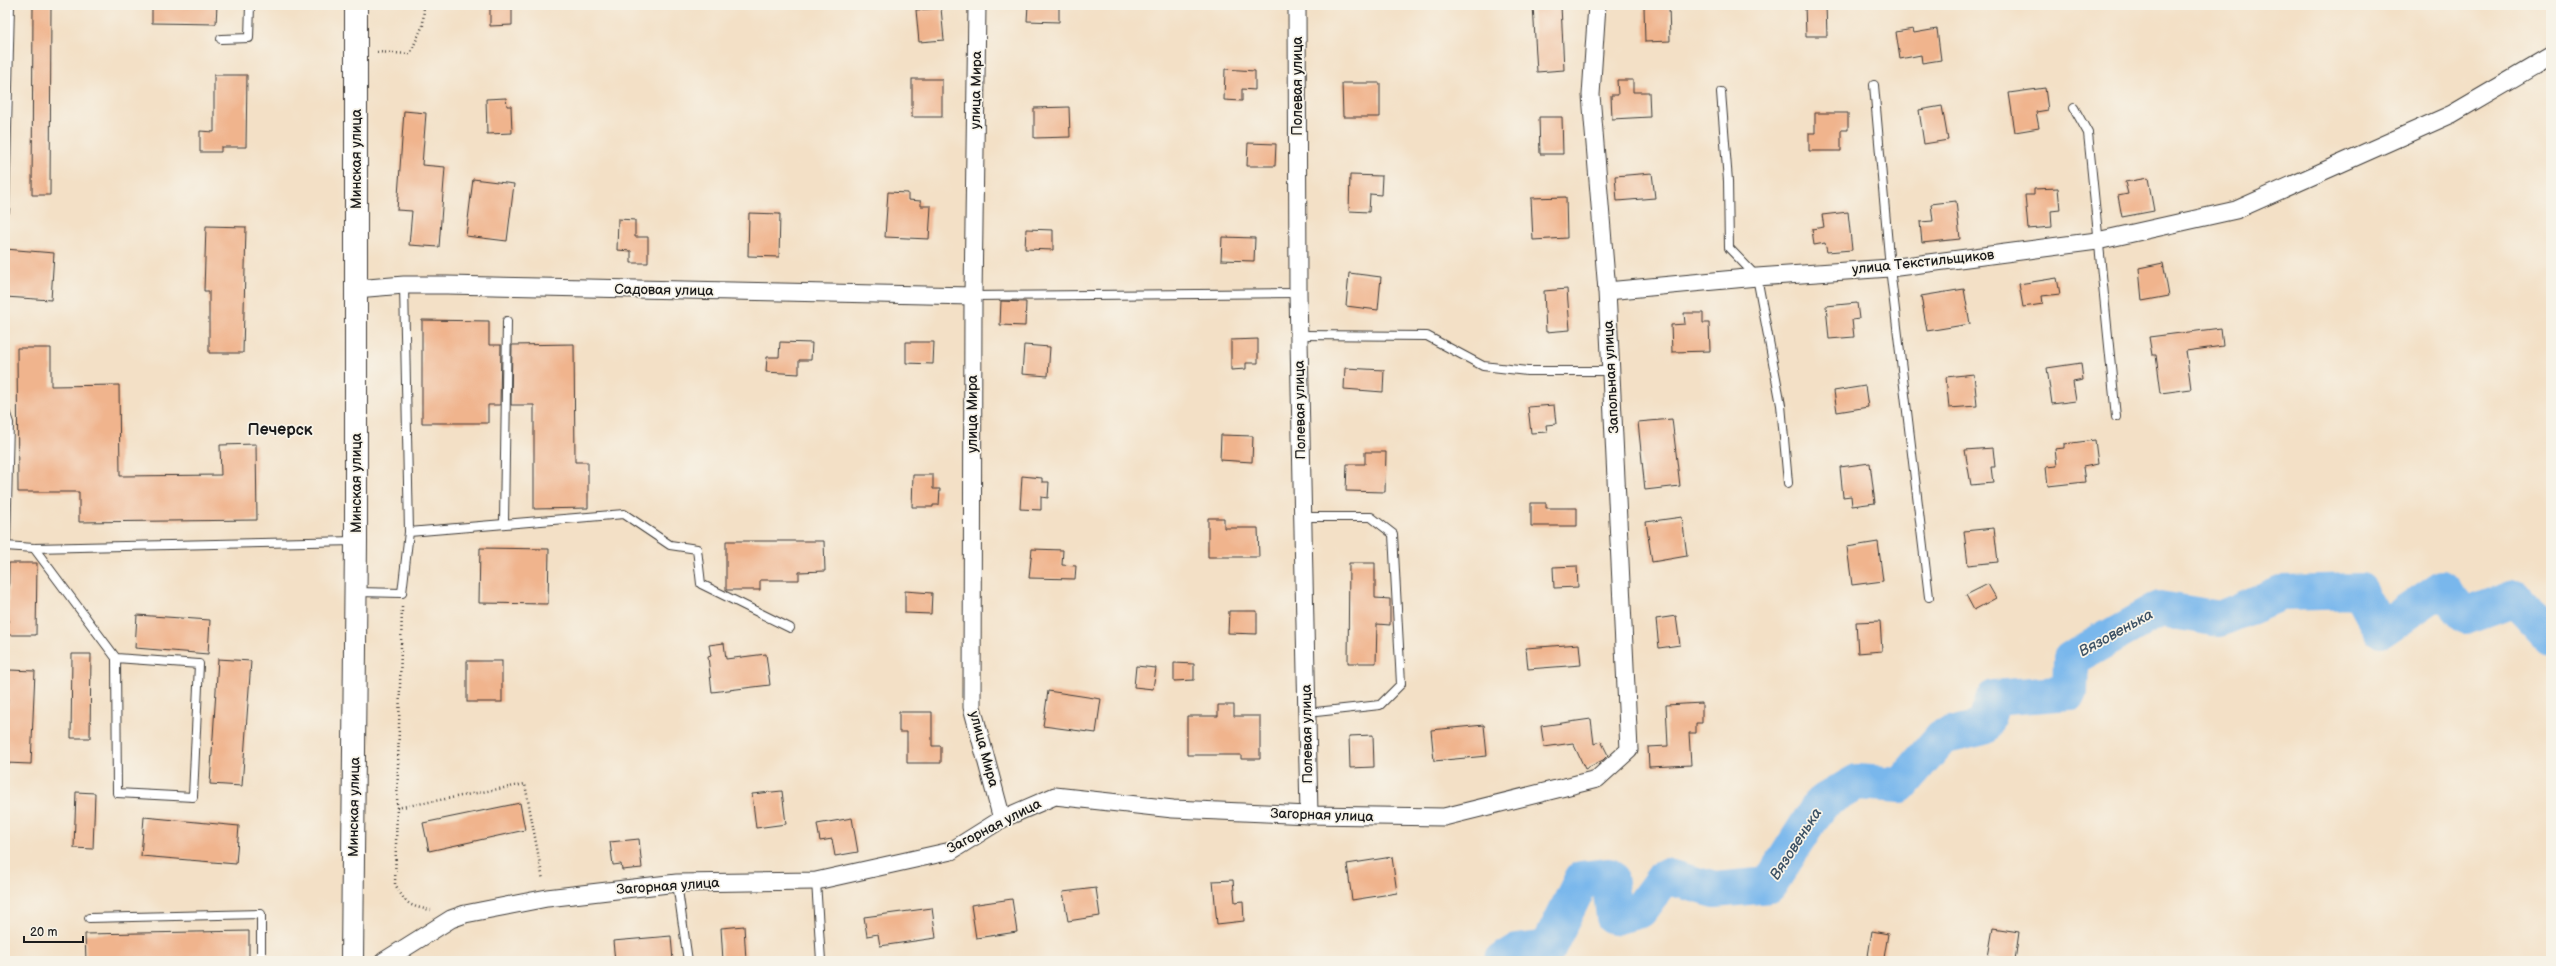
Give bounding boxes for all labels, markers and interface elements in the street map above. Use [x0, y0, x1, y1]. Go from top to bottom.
street label: Полевая улица [1289, 36, 1306, 136]
street label: улица Мира [967, 50, 985, 129]
street label: Минская улица [348, 108, 365, 209]
street label: улица Текстильщиков [1851, 246, 1996, 278]
street label: Садовая улица [614, 281, 715, 299]
street label: Запольная улица [1600, 319, 1622, 434]
street label: Полевая улица [1291, 359, 1309, 460]
street label: улица Мира [964, 374, 981, 453]
district label: Печерск [248, 421, 313, 440]
street label: Минская улица [348, 432, 365, 533]
water label: Вязовенька [2076, 605, 2157, 661]
street label: Полевая улица [1298, 683, 1316, 784]
street label: улица Мира [966, 709, 1003, 790]
street label: Минская улица [345, 756, 363, 857]
street label: Загорная улица [944, 795, 1045, 857]
water label: Вязовенька [1766, 804, 1826, 884]
street label: Загорная улица [1270, 805, 1375, 825]
street label: Загорная улица [616, 874, 721, 898]
scale bar [24, 918, 83, 944]
text: 20 m [30, 925, 57, 940]

